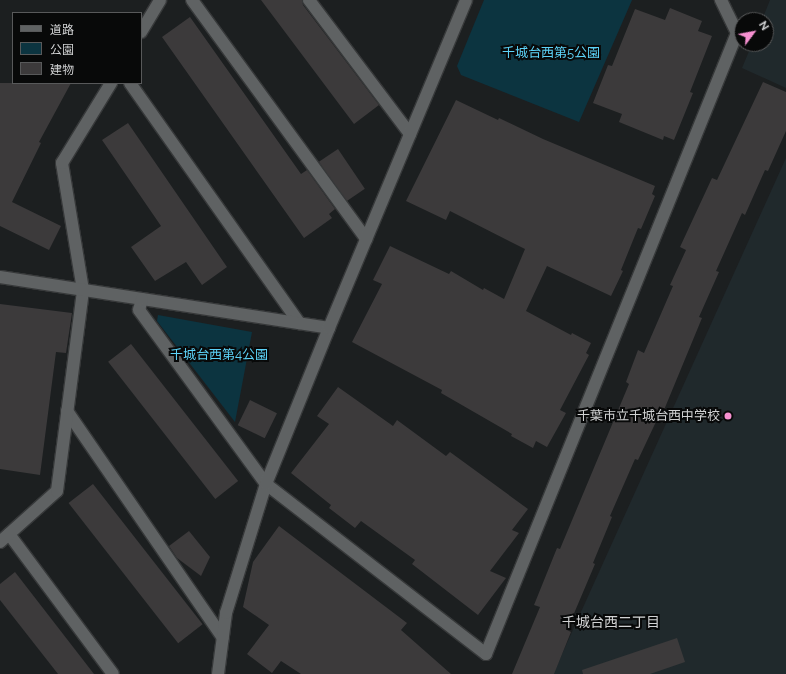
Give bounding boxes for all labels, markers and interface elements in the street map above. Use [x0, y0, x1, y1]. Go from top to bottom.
legend [12, 12, 142, 84]
north arrow [734, 12, 774, 52]
text: N [756, 19, 771, 33]
text: 道路 [50, 23, 74, 37]
text: 公園 [50, 43, 74, 57]
park label: 千城台西第5公園 [502, 45, 600, 61]
text: 建物 [50, 63, 74, 77]
park label: 千城台西第4公園 [170, 347, 268, 363]
place label: 千葉市立千城台西中学校 [577, 408, 720, 424]
marker: 千葉市立千城台西中学校 [723, 411, 733, 421]
district label: 千城台西二丁目 [562, 614, 660, 630]

